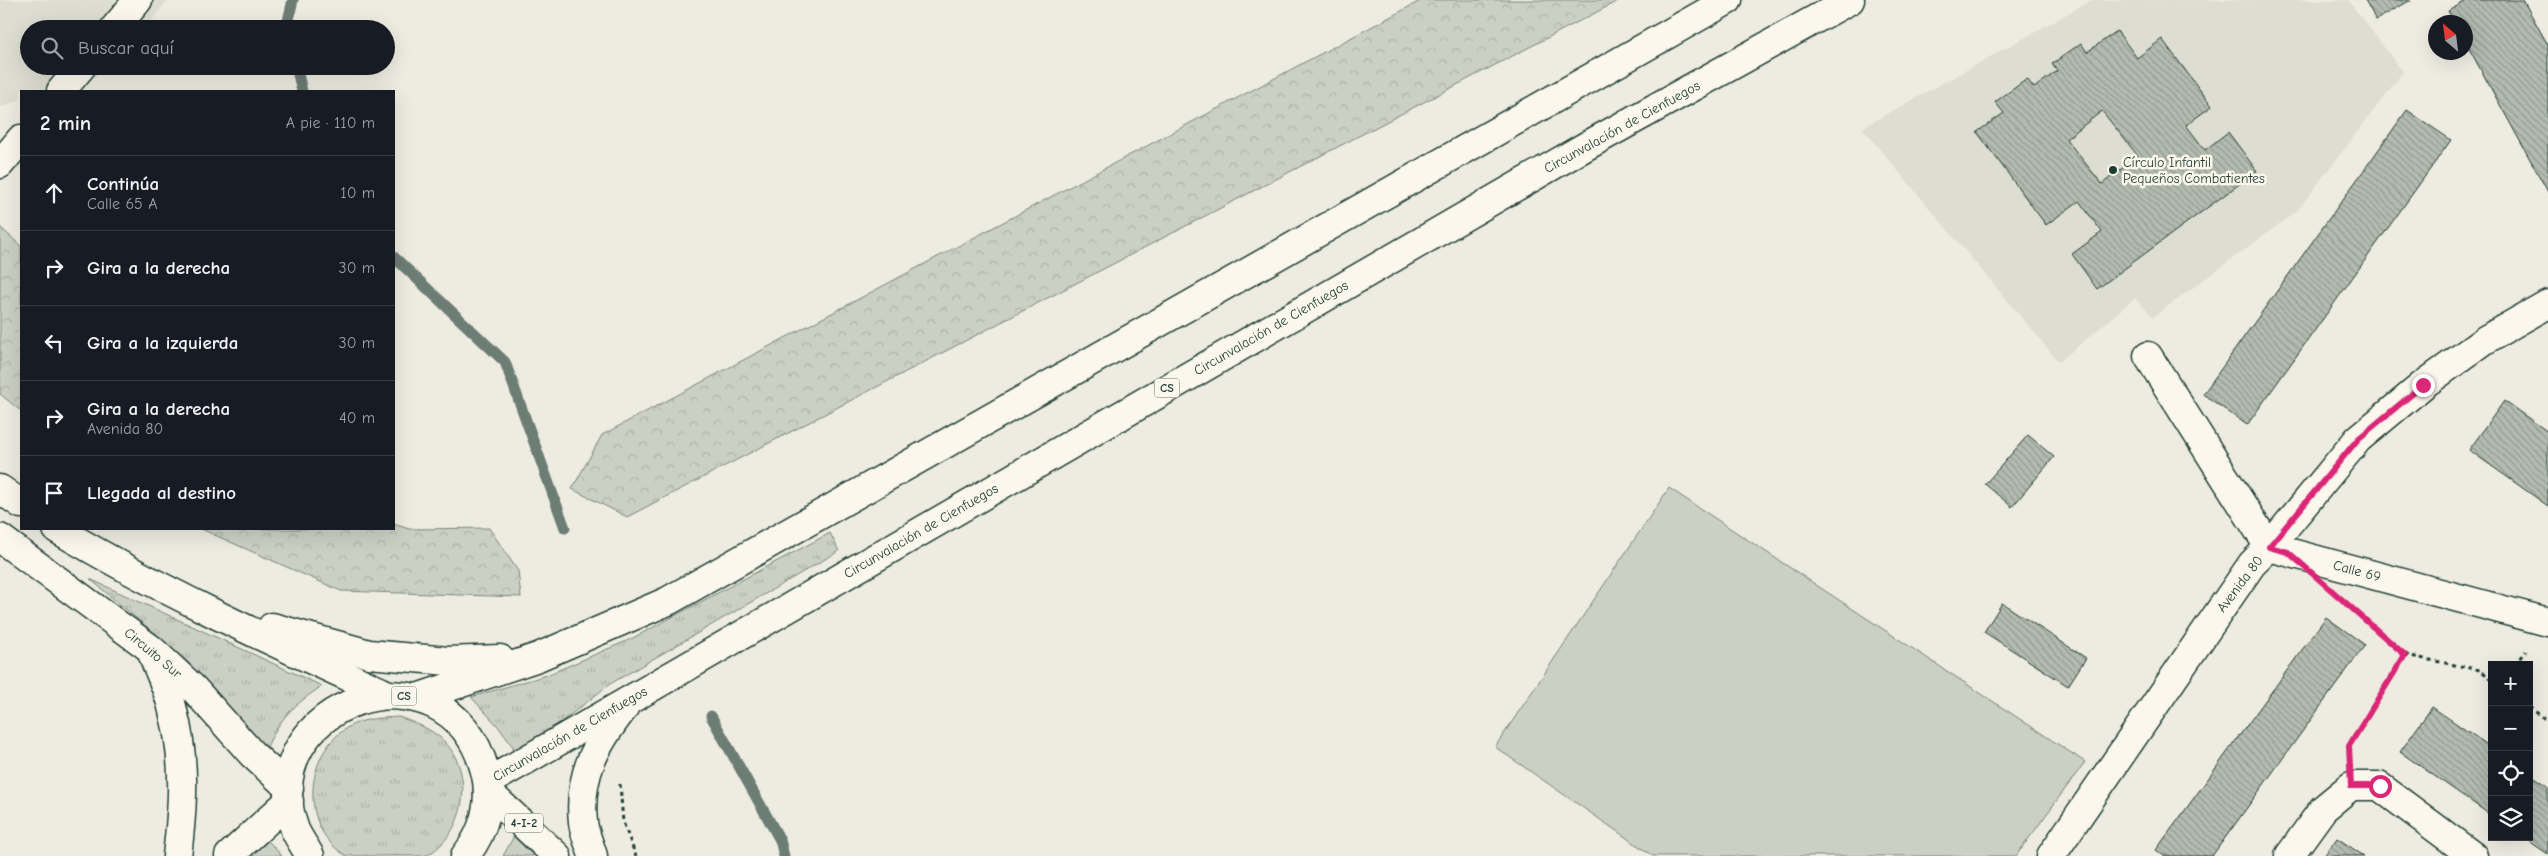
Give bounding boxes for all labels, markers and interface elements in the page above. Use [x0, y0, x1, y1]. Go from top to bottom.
north arrow [2428, 15, 2473, 60]
search box [20, 20, 395, 75]
icon: search [38, 34, 66, 62]
text: Buscar aquí [78, 37, 174, 59]
street label: Circunvalación de Cienfuegos [1541, 77, 1703, 177]
text: 2 min [40, 111, 91, 135]
text: A pie · 110 m [286, 114, 375, 132]
place label: Círculo Infantil Pequeños Combatientes [2123, 154, 2265, 187]
marker: Círculo Infantil Pequeños Combatientes [2107, 164, 2119, 176]
text: Continúa [87, 173, 159, 195]
icon: ahead [40, 179, 68, 207]
text: 10 m [340, 184, 375, 202]
text: Calle 65 A [87, 195, 157, 213]
icon: right [40, 254, 68, 282]
text: Gira a la derecha [87, 257, 230, 279]
text: 30 m [339, 259, 375, 277]
street label: Circunvalación de Cienfuegos [1191, 277, 1351, 379]
icon: left [40, 329, 68, 357]
text: Gira a la izquierda [87, 332, 238, 354]
text: 30 m [339, 334, 375, 352]
route end [2412, 374, 2435, 397]
road number: CS [1154, 378, 1180, 398]
text: Gira a la derecha [87, 398, 230, 420]
icon: right [40, 404, 68, 432]
text: 40 m [339, 409, 375, 427]
text: Avenida 80 [87, 420, 163, 438]
icon: arrive [40, 479, 68, 507]
street label: Circunvalación de Cienfuegos [841, 480, 1001, 582]
text: Llegada al destino [87, 482, 236, 504]
street label: Avenida 80 [2213, 552, 2267, 616]
street label: Calle 69 [2331, 556, 2383, 586]
street label: Circuito Sur [121, 624, 186, 682]
map controls [2488, 661, 2533, 841]
button: + [2488, 661, 2533, 706]
street label: Circunvalación de Cienfuegos [490, 683, 650, 785]
road number: CS [392, 686, 416, 706]
button: − [2488, 706, 2533, 751]
button: locate [2488, 751, 2533, 796]
route start [2369, 775, 2392, 798]
button: layers [2488, 796, 2533, 841]
road number: 4-I-2 [505, 814, 543, 832]

